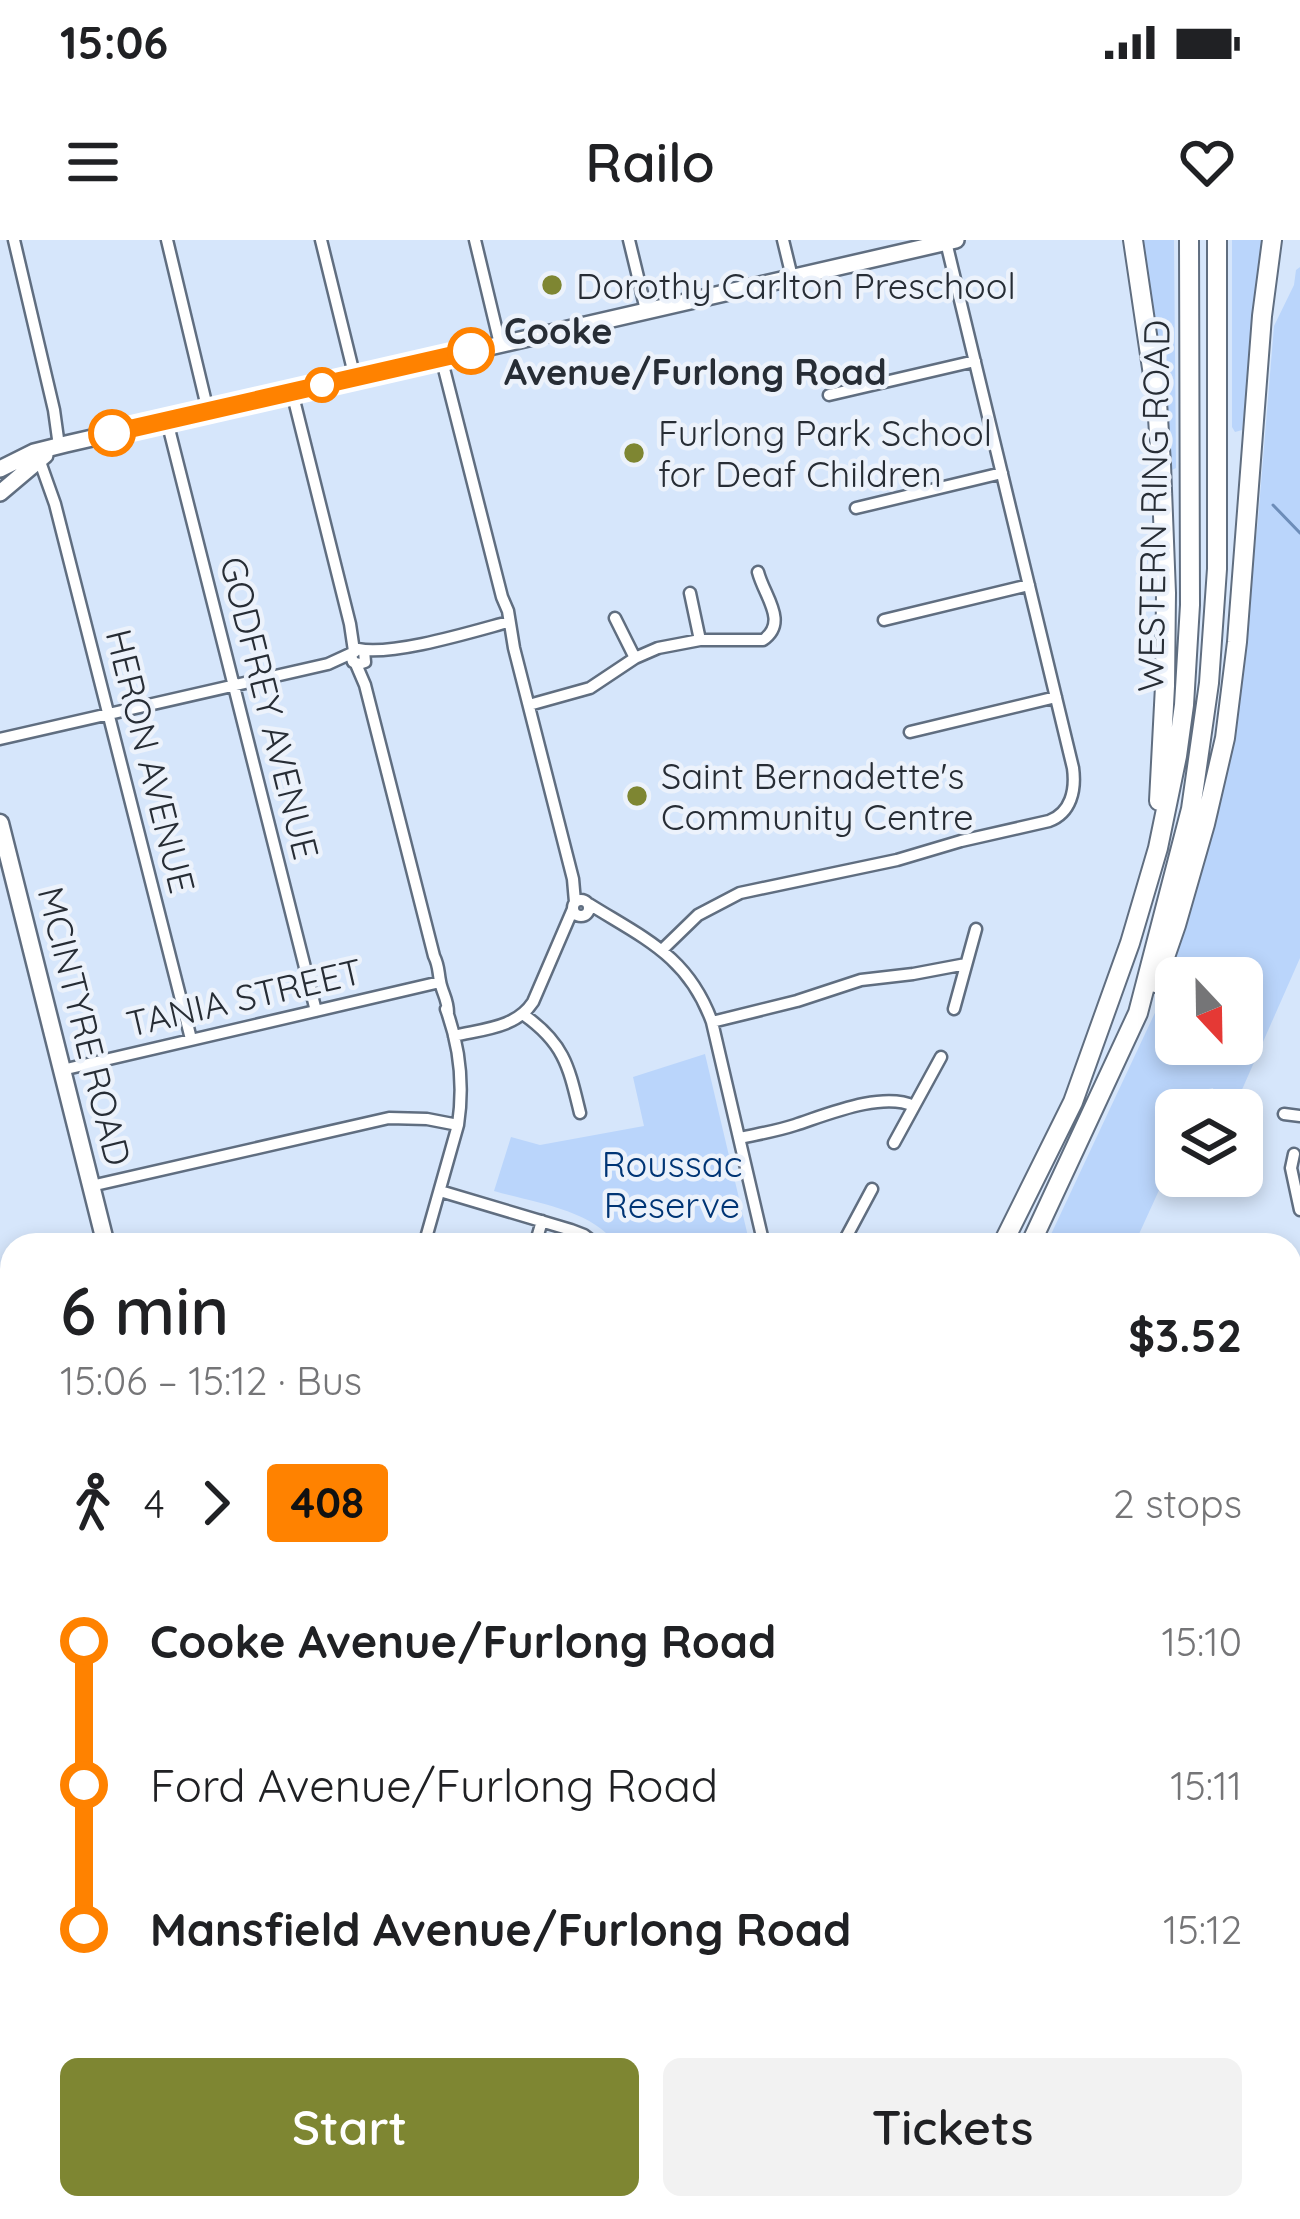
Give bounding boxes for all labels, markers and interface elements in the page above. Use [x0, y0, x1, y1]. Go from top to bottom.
text: 15:06 [60, 14, 168, 70]
text: Railo [585, 128, 715, 196]
icon: menu [60, 129, 126, 195]
icon: heart [1174, 129, 1240, 195]
place label: Dorothy Carlton Preschool [576, 263, 1016, 308]
marker: Dorothy Carlton Preschool [539, 272, 565, 298]
place label: Cooke Avenue/Furlong Road [504, 308, 887, 394]
street label: WESTERN RING ROAD [1127, 319, 1179, 693]
marker: Cooke Avenue/Furlong Road [449, 329, 493, 373]
unlabelled marker [306, 369, 338, 401]
place label: Furlong Park School for Deaf Children [658, 410, 992, 496]
unlabelled marker [90, 411, 134, 455]
marker: Furlong Park School for Deaf Children [621, 440, 647, 466]
street label: GODFREY AVENUE [211, 552, 329, 864]
street label: HERON AVENUE [96, 624, 206, 898]
place label: Saint Bernadette's Community Centre [661, 753, 974, 839]
marker: Saint Bernadette's Community Centre [624, 783, 650, 809]
street label: MCINTYRE ROAD [29, 882, 141, 1170]
street label: TANIA STREET [122, 948, 366, 1046]
north arrow [1155, 957, 1263, 1065]
map controls [1155, 957, 1263, 1197]
button: layers [1155, 1089, 1263, 1197]
park label: Roussac Reserve [602, 1141, 742, 1227]
text: 6 min [60, 1269, 229, 1352]
text: $3.52 [1128, 1307, 1242, 1363]
text: 15:06 – 15:12 · Bus [60, 1356, 362, 1405]
icon: walk [60, 1470, 126, 1536]
icon: forward [183, 1470, 249, 1536]
text: 408 [291, 1476, 364, 1529]
text: 4 [144, 1479, 165, 1528]
text: 2 stops [1113, 1479, 1242, 1528]
text: Cooke Avenue/Furlong Road [150, 1613, 776, 1669]
text: 15:10 [1161, 1617, 1242, 1666]
text: Ford Avenue/Furlong Road [150, 1757, 718, 1813]
text: 15:11 [1170, 1761, 1242, 1810]
text: Mansfield Avenue/Furlong Road [150, 1901, 851, 1957]
text: 15:12 [1163, 1905, 1242, 1954]
button: Start [60, 2058, 639, 2196]
button: Tickets [663, 2058, 1242, 2196]

